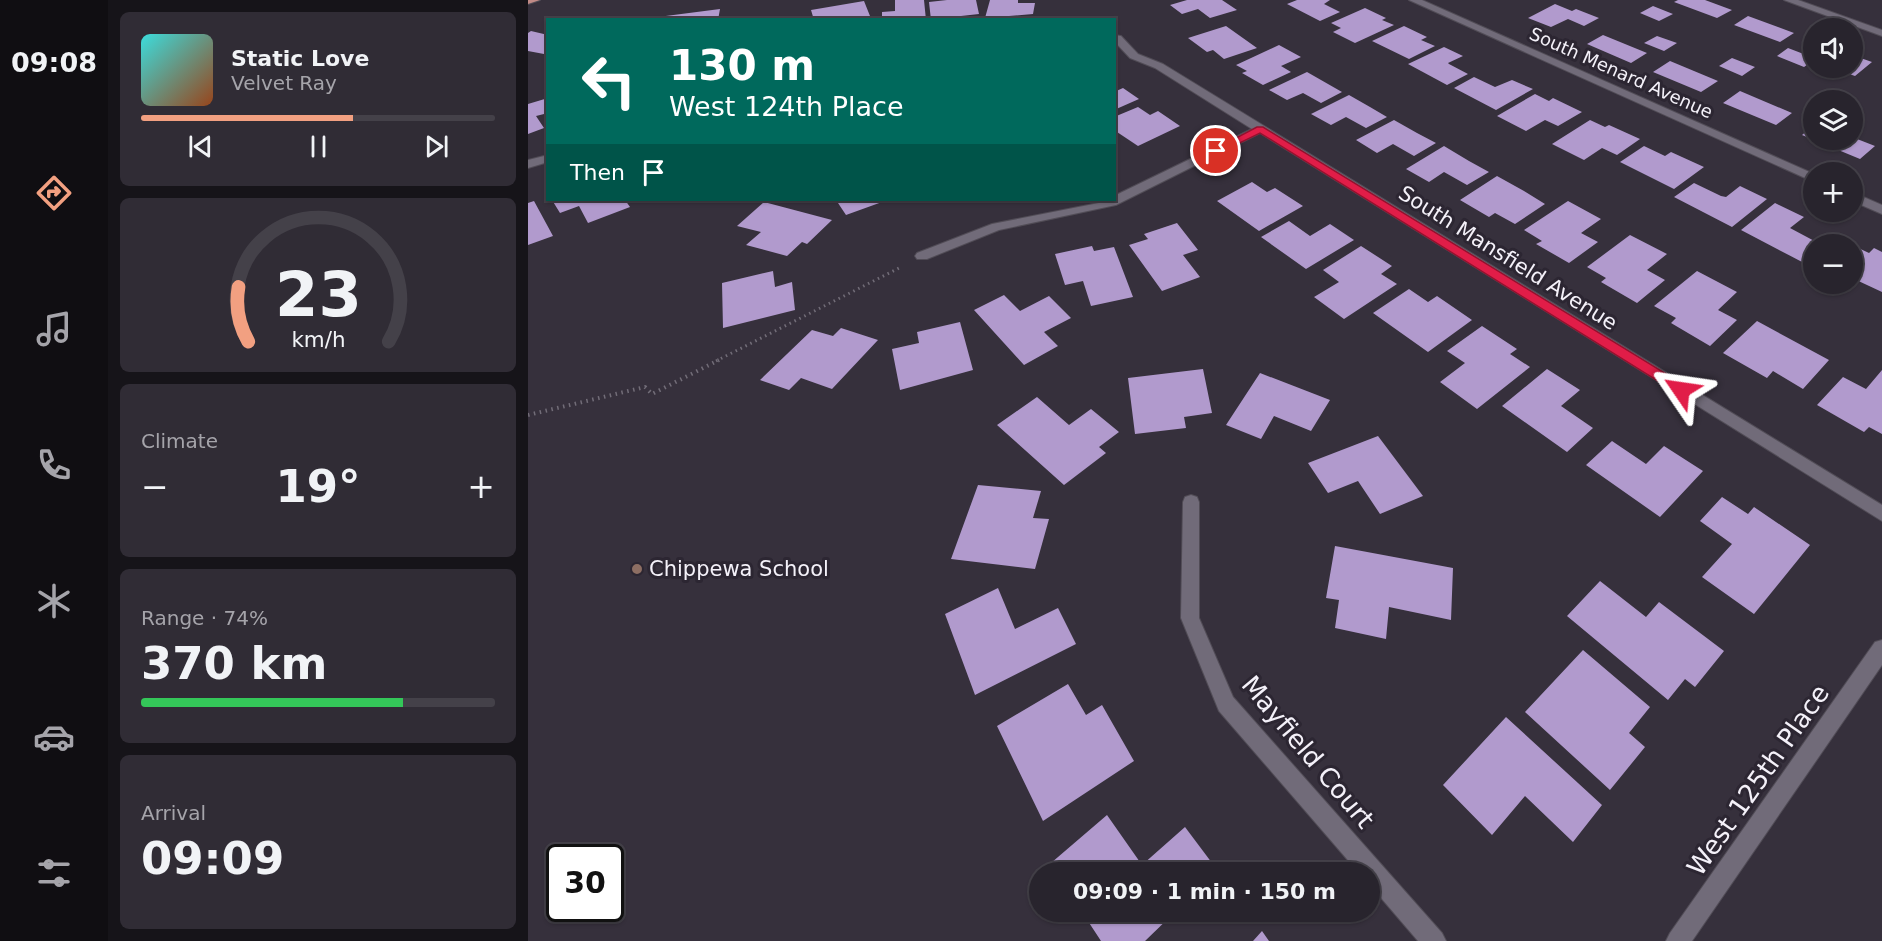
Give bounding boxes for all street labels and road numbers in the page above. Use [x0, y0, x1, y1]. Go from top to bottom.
street label: South Menard Avenue [1526, 23, 1716, 122]
street label: South Mansfield Avenue [1394, 181, 1622, 335]
street label: Mayfield Court [1236, 670, 1380, 834]
street label: West 125th Place [1681, 679, 1835, 881]

